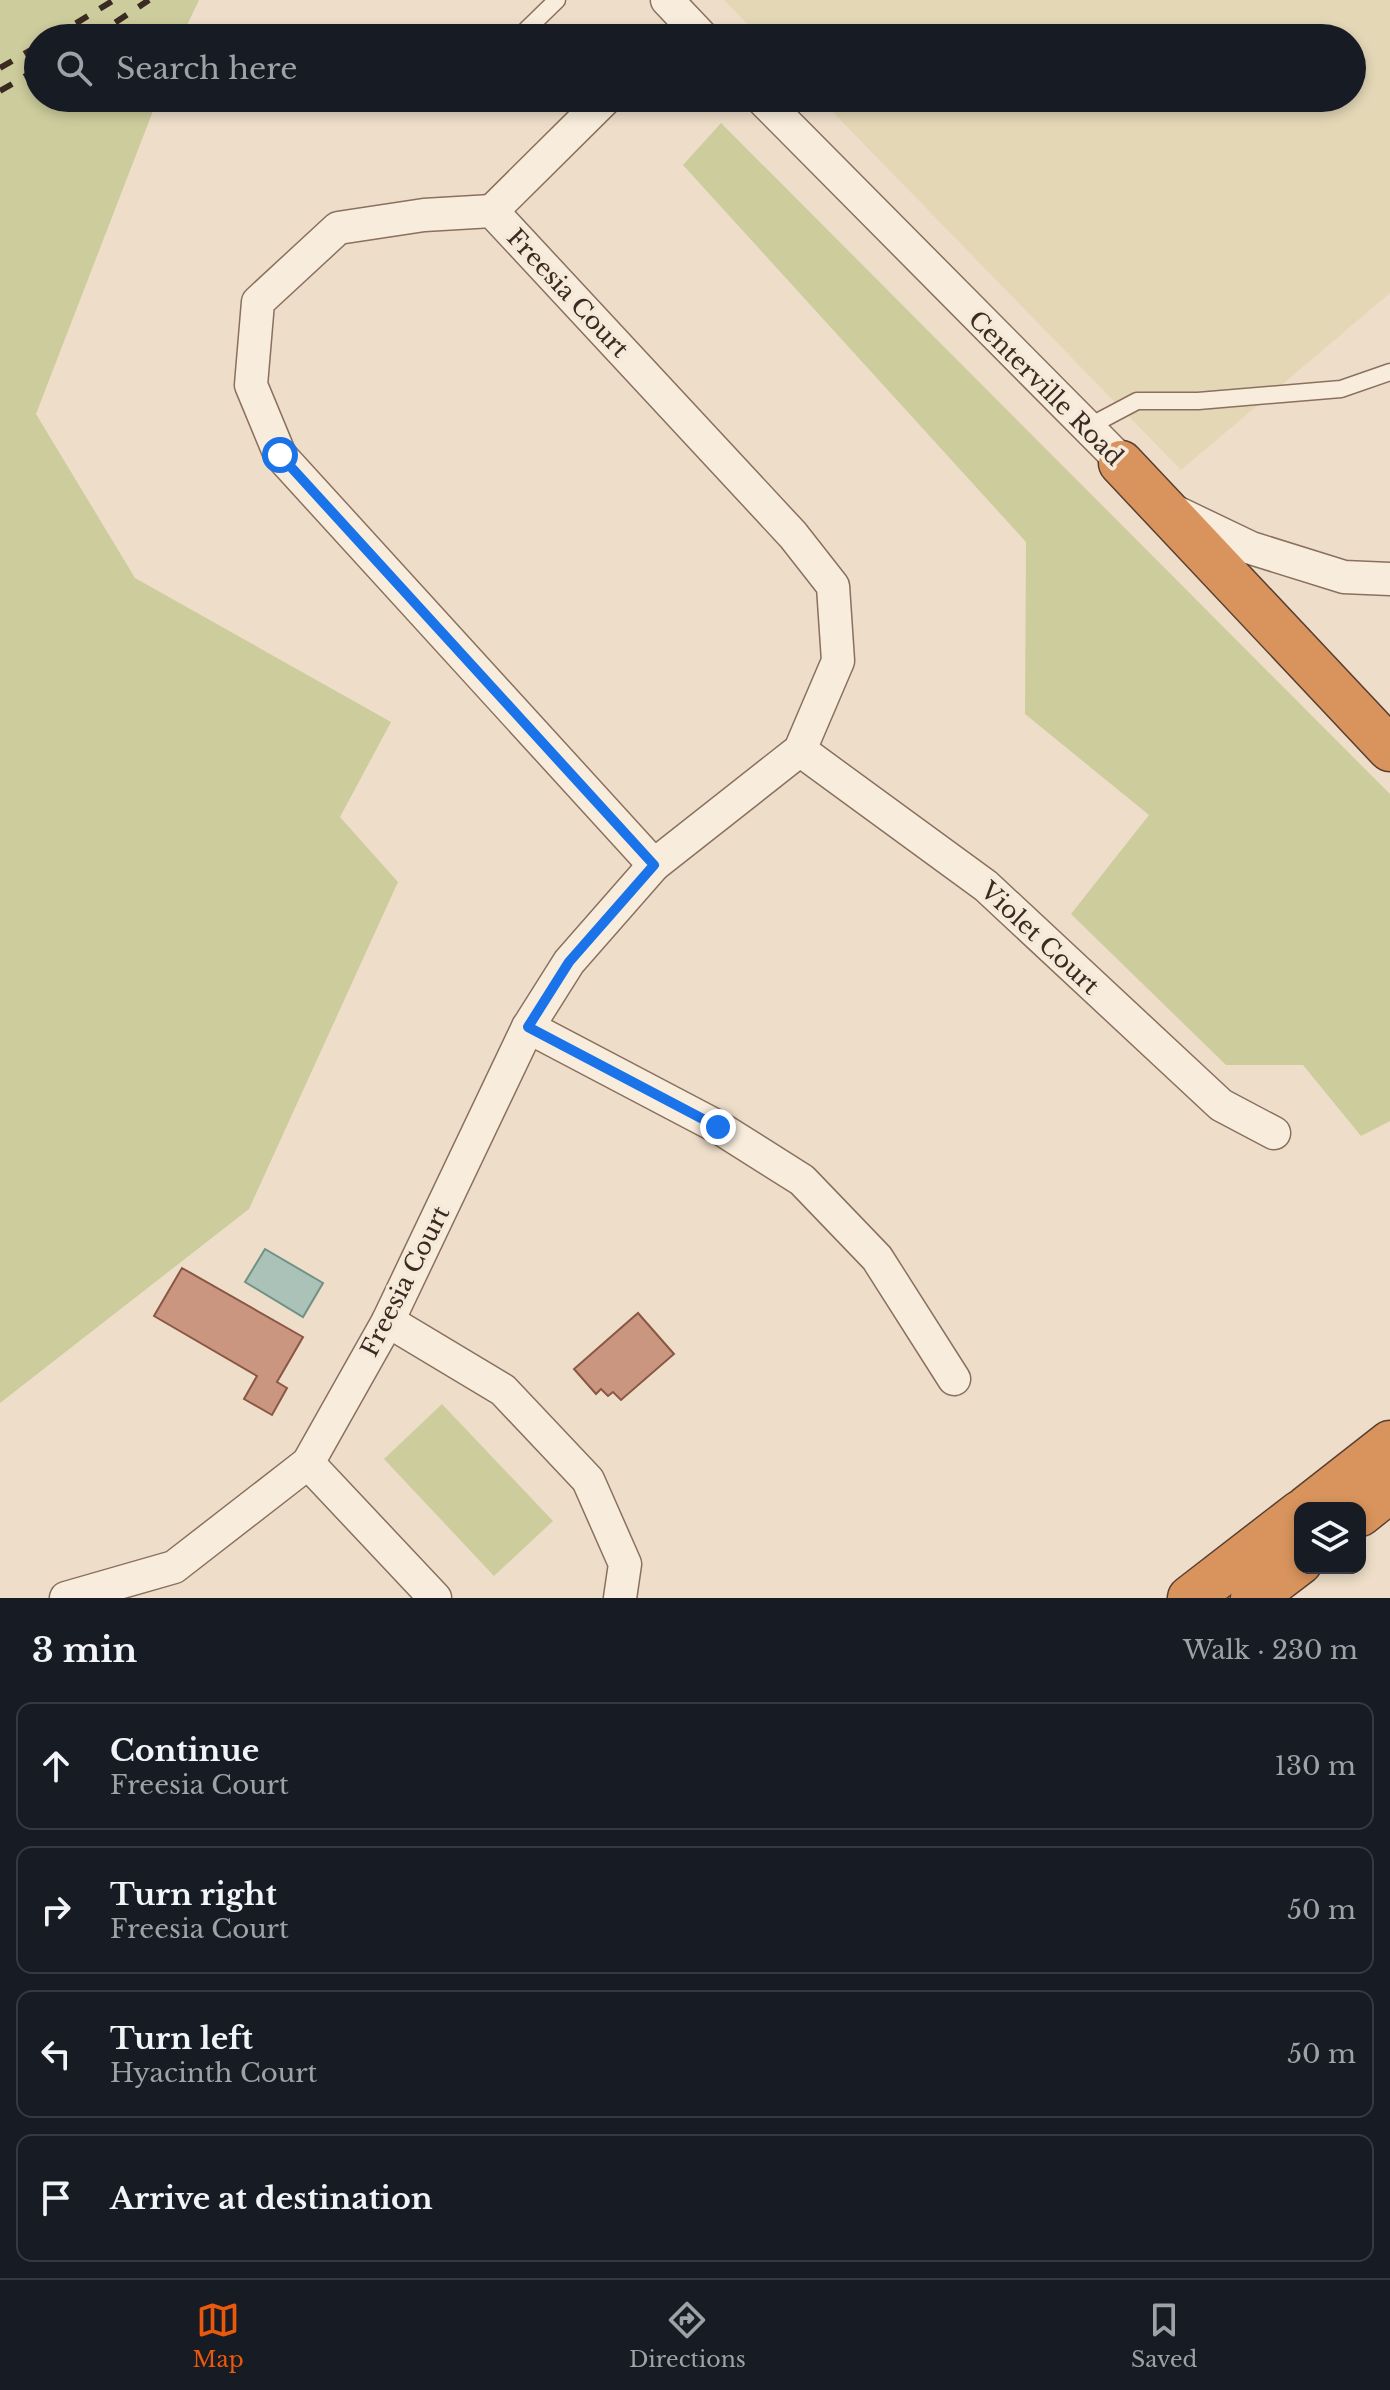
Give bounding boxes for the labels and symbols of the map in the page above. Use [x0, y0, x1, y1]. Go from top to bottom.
street label: Freesia Court [501, 223, 635, 363]
street label: Centerville Road [963, 305, 1129, 471]
route start [262, 437, 298, 473]
street label: Violet Court [974, 875, 1105, 1000]
route end [700, 1109, 736, 1145]
street label: Freesia Court [355, 1201, 455, 1361]

